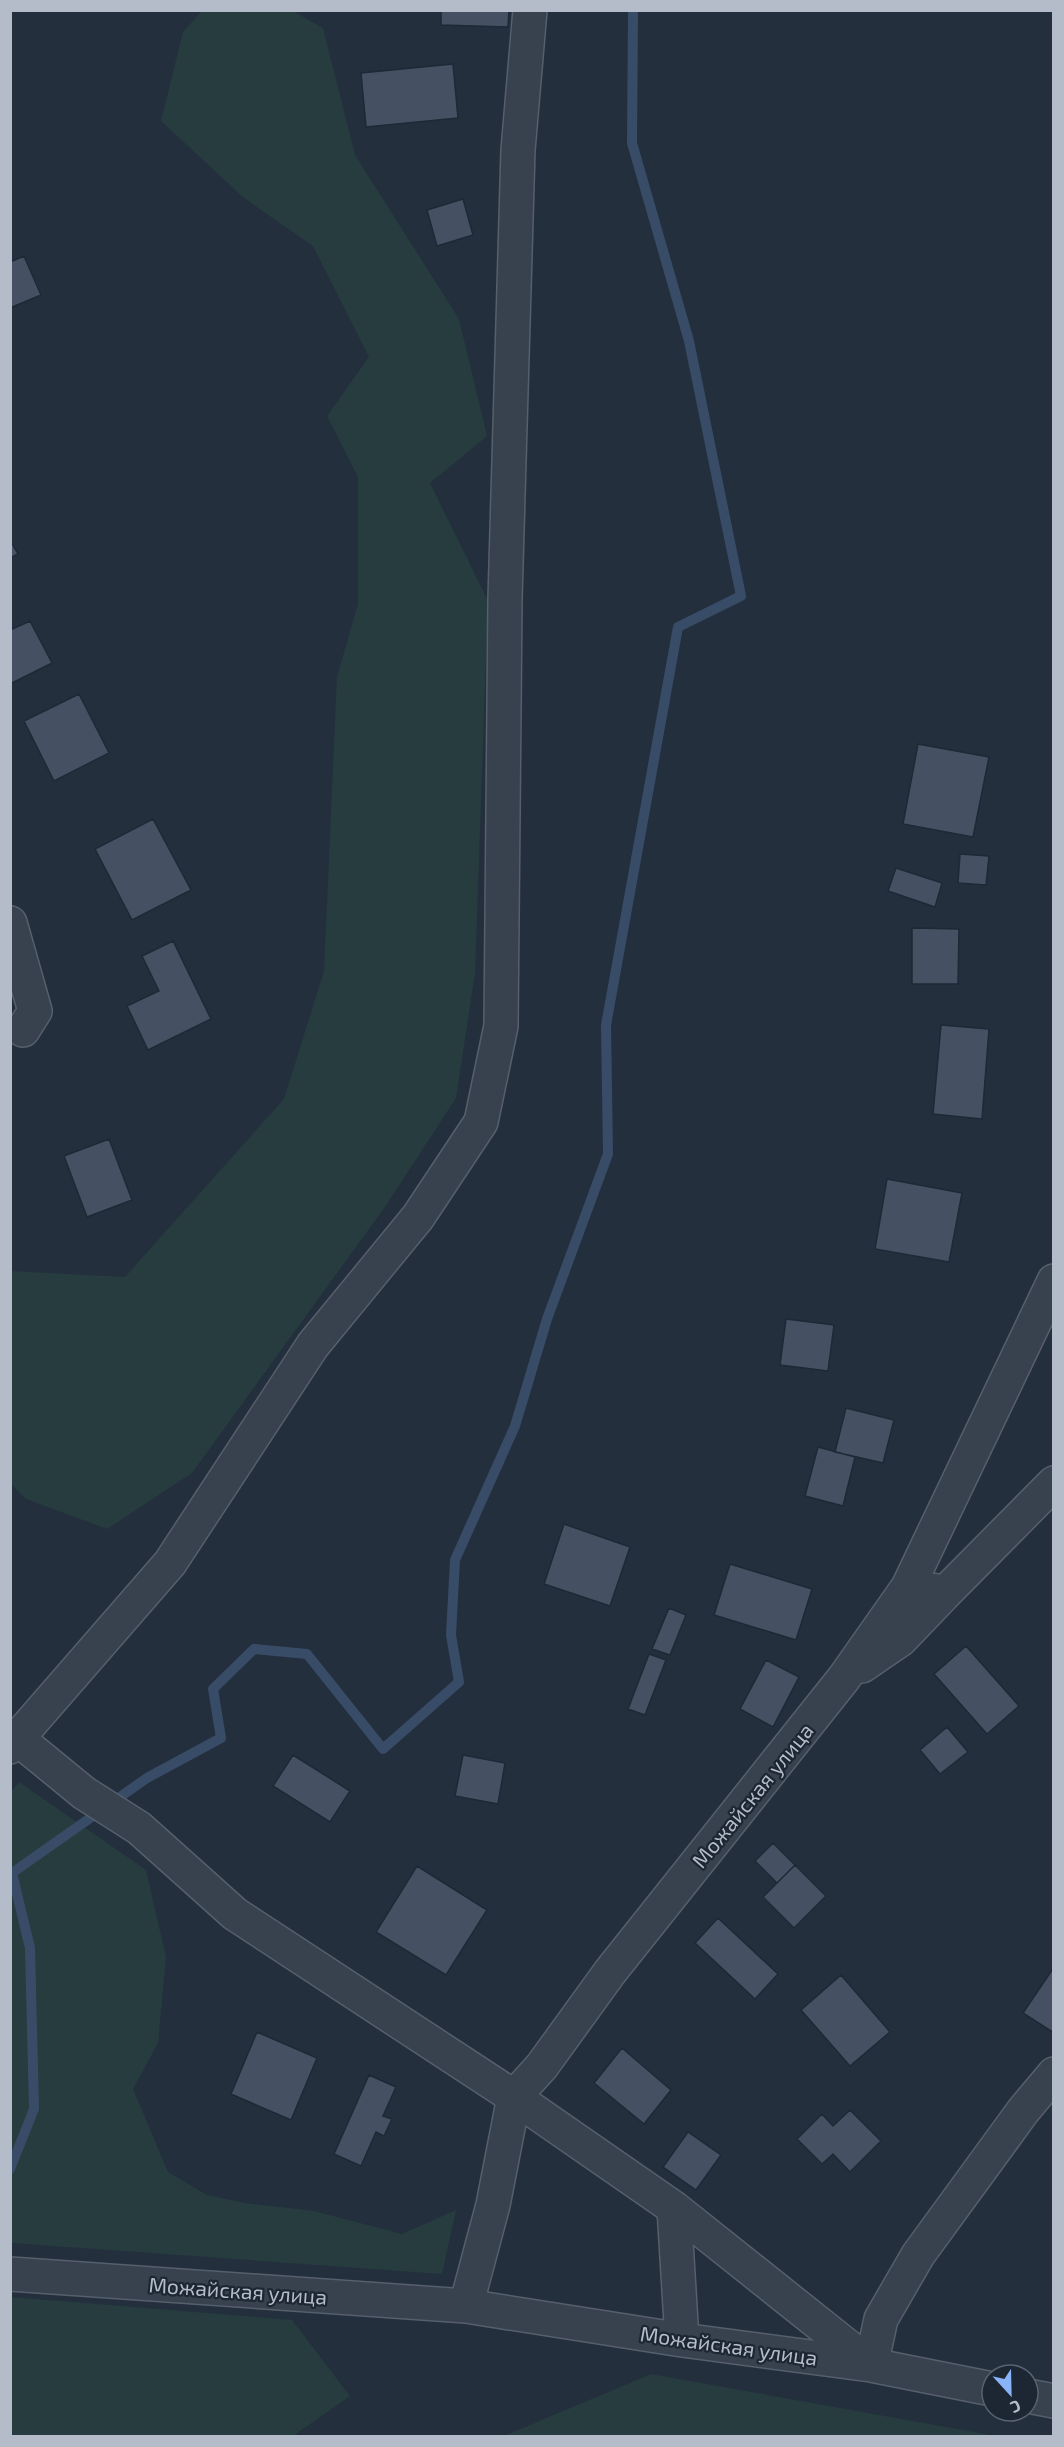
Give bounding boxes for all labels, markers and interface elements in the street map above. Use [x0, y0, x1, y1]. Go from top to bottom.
street label: Можайская улица [686, 1718, 819, 1873]
street label: Можайская улица [148, 2271, 328, 2310]
street label: Можайская улица [639, 2320, 819, 2371]
north arrow [980, 2363, 1040, 2423]
text: С [1008, 2397, 1024, 2418]

